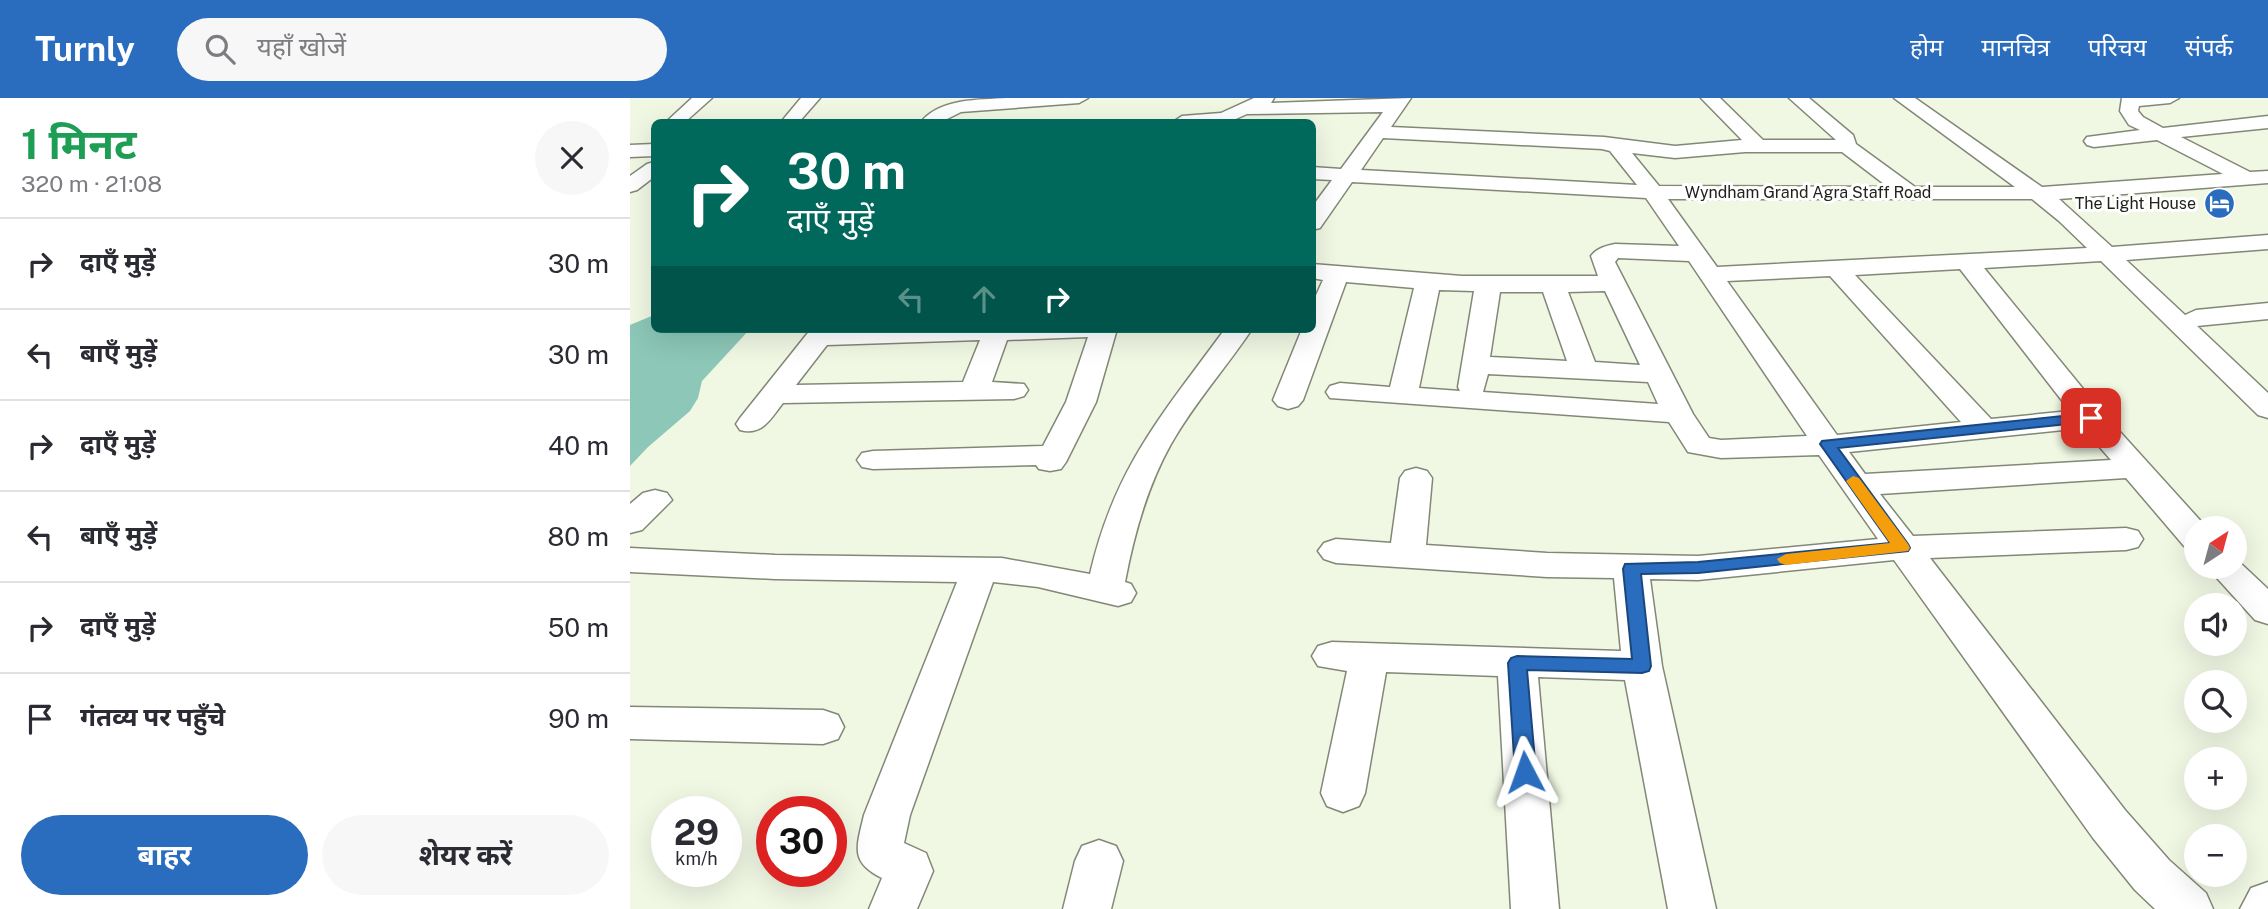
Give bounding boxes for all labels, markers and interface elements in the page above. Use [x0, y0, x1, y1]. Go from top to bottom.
search box [177, 18, 667, 81]
text: Turnly [35, 30, 135, 68]
icon: search [201, 30, 239, 68]
text: यहाँ खोजें [257, 31, 346, 62]
text: होम [1910, 33, 1943, 61]
text: मानचित्र [1981, 33, 2050, 61]
text: परिचय [2088, 33, 2147, 61]
text: संपर्क [2185, 33, 2233, 61]
text: 1 मिनट [21, 119, 137, 168]
button: close [535, 121, 609, 195]
text: 30 m [787, 142, 906, 200]
icon: right [672, 147, 763, 238]
text: 320 m · 21:08 [21, 170, 162, 197]
street label: Wyndham Grand Agra Staff Road [1685, 183, 1931, 202]
hotel icon: The Light House [2202, 186, 2236, 220]
place label: The Light House [2075, 194, 2196, 213]
text: दाएँ मुड़ें [787, 201, 874, 238]
icon: right [21, 245, 59, 283]
text: दाएँ मुड़ें [80, 246, 156, 277]
text: 30 m [548, 248, 609, 279]
icon: left [892, 280, 930, 318]
icon: ahead [965, 280, 1003, 318]
icon: right [1038, 280, 1076, 318]
icon: left [21, 336, 59, 374]
text: बाएँ मुड़ें [80, 337, 157, 368]
text: 30 m [548, 339, 609, 370]
pin [2061, 388, 2121, 448]
icon: arrive [2072, 399, 2110, 437]
icon: right [21, 427, 59, 465]
text: दाएँ मुड़ें [80, 428, 156, 459]
text: 40 m [548, 430, 609, 461]
north arrow [2184, 516, 2247, 579]
map controls [2184, 516, 2247, 887]
icon: left [21, 518, 59, 556]
text: बाएँ मुड़ें [80, 519, 157, 550]
text: 80 m [548, 521, 609, 552]
button: sound [2184, 593, 2247, 656]
icon: right [21, 609, 59, 647]
text: दाएँ मुड़ें [80, 610, 156, 641]
text: 50 m [548, 612, 609, 643]
button: search [2184, 670, 2247, 733]
icon: arrive [21, 700, 59, 738]
text: गंतव्य पर पहुँचे [80, 701, 225, 732]
text: 90 m [548, 703, 609, 734]
position arrow [1488, 735, 1562, 809]
button: + [2184, 747, 2247, 810]
speed limit sign: 30 [756, 796, 847, 887]
text: 29 [674, 812, 719, 853]
button: बाहर [21, 815, 308, 895]
button: शेयर करें [322, 815, 609, 895]
button: − [2184, 824, 2247, 887]
text: km/h [675, 848, 718, 869]

